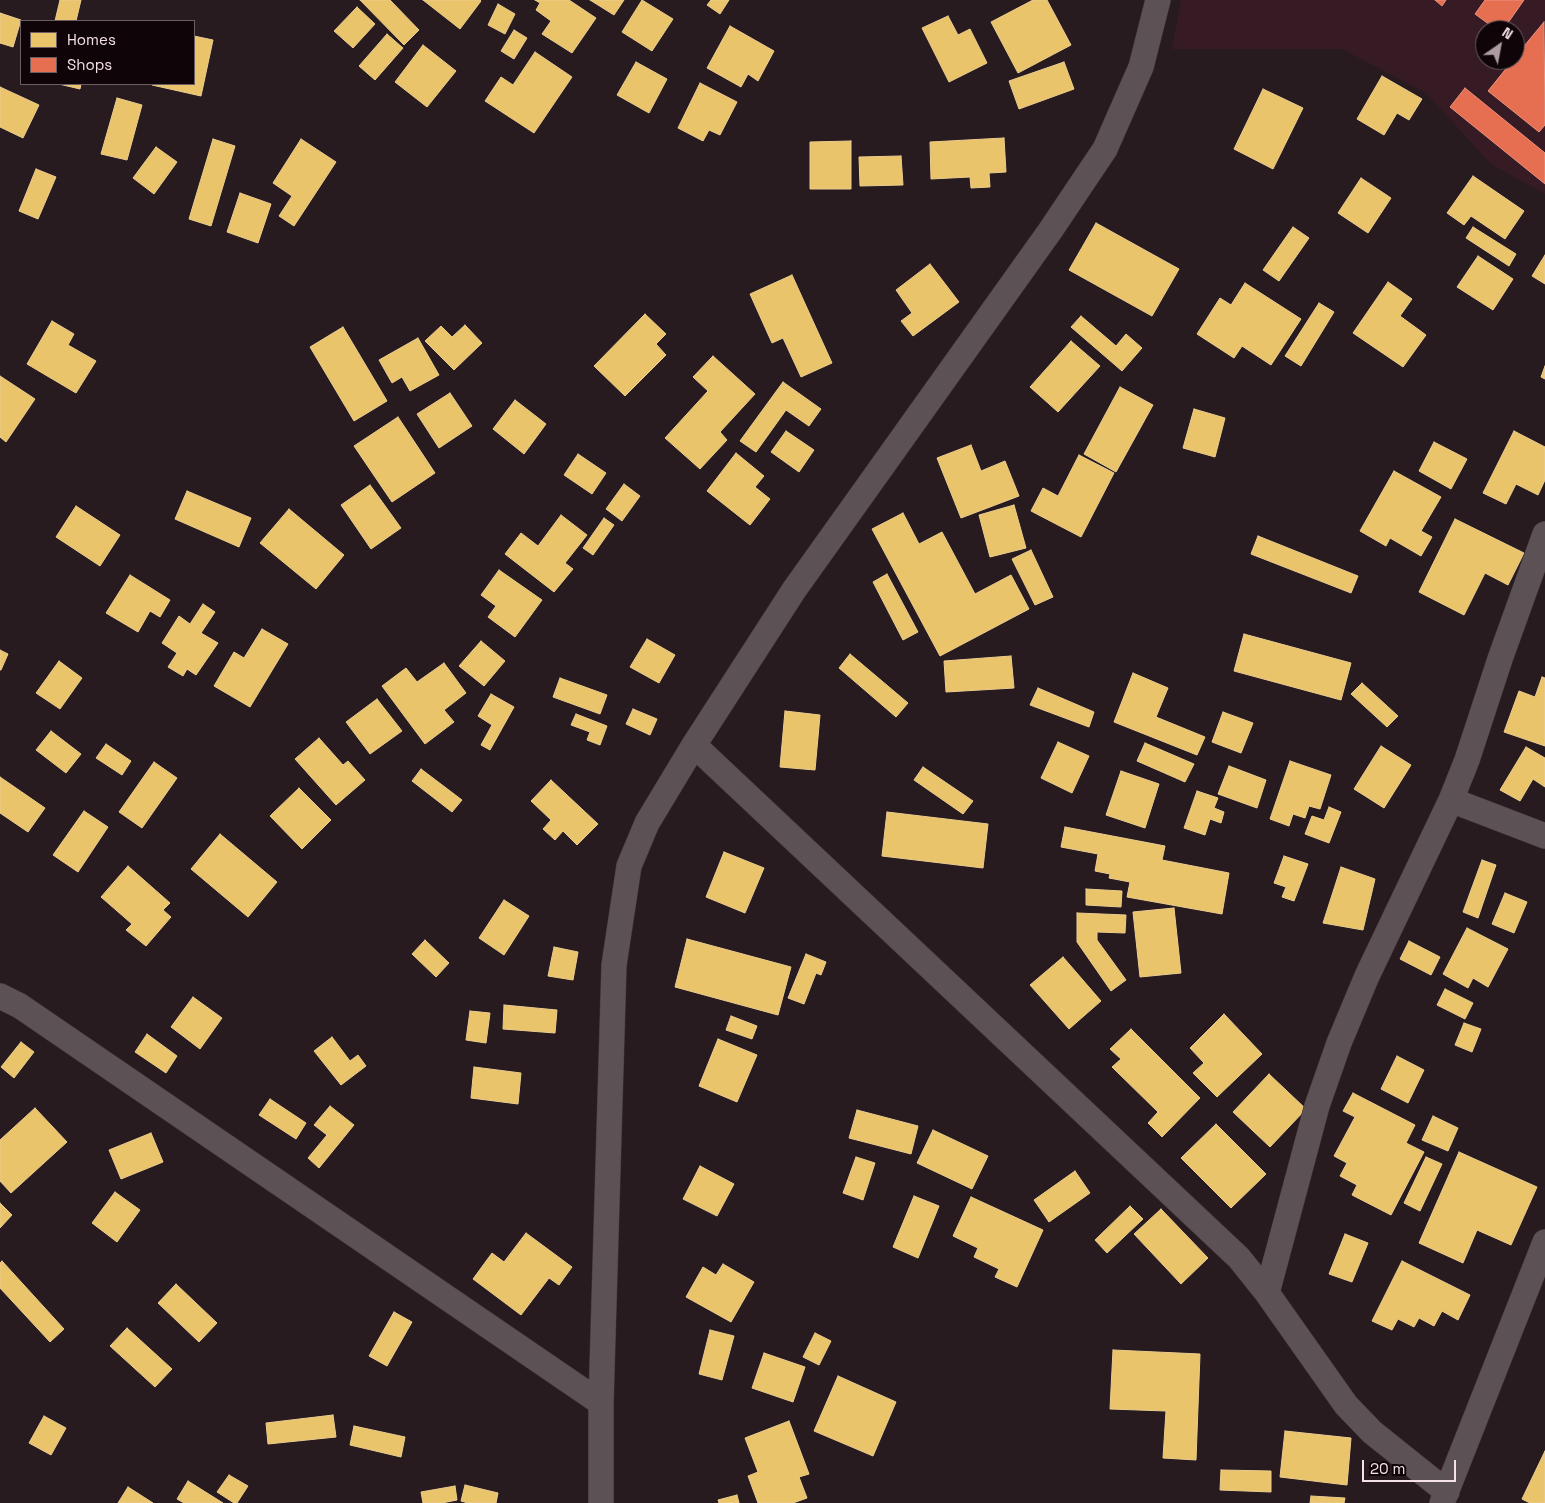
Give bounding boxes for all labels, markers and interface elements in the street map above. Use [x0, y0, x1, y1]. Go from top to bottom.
legend [20, 20, 195, 85]
north arrow [1475, 20, 1525, 70]
text: N [1499, 23, 1516, 43]
text: Homes [67, 30, 116, 49]
text: Shops [67, 55, 112, 74]
scale bar [1365, 1450, 1459, 1482]
text: 20 m [1370, 1459, 1405, 1478]

